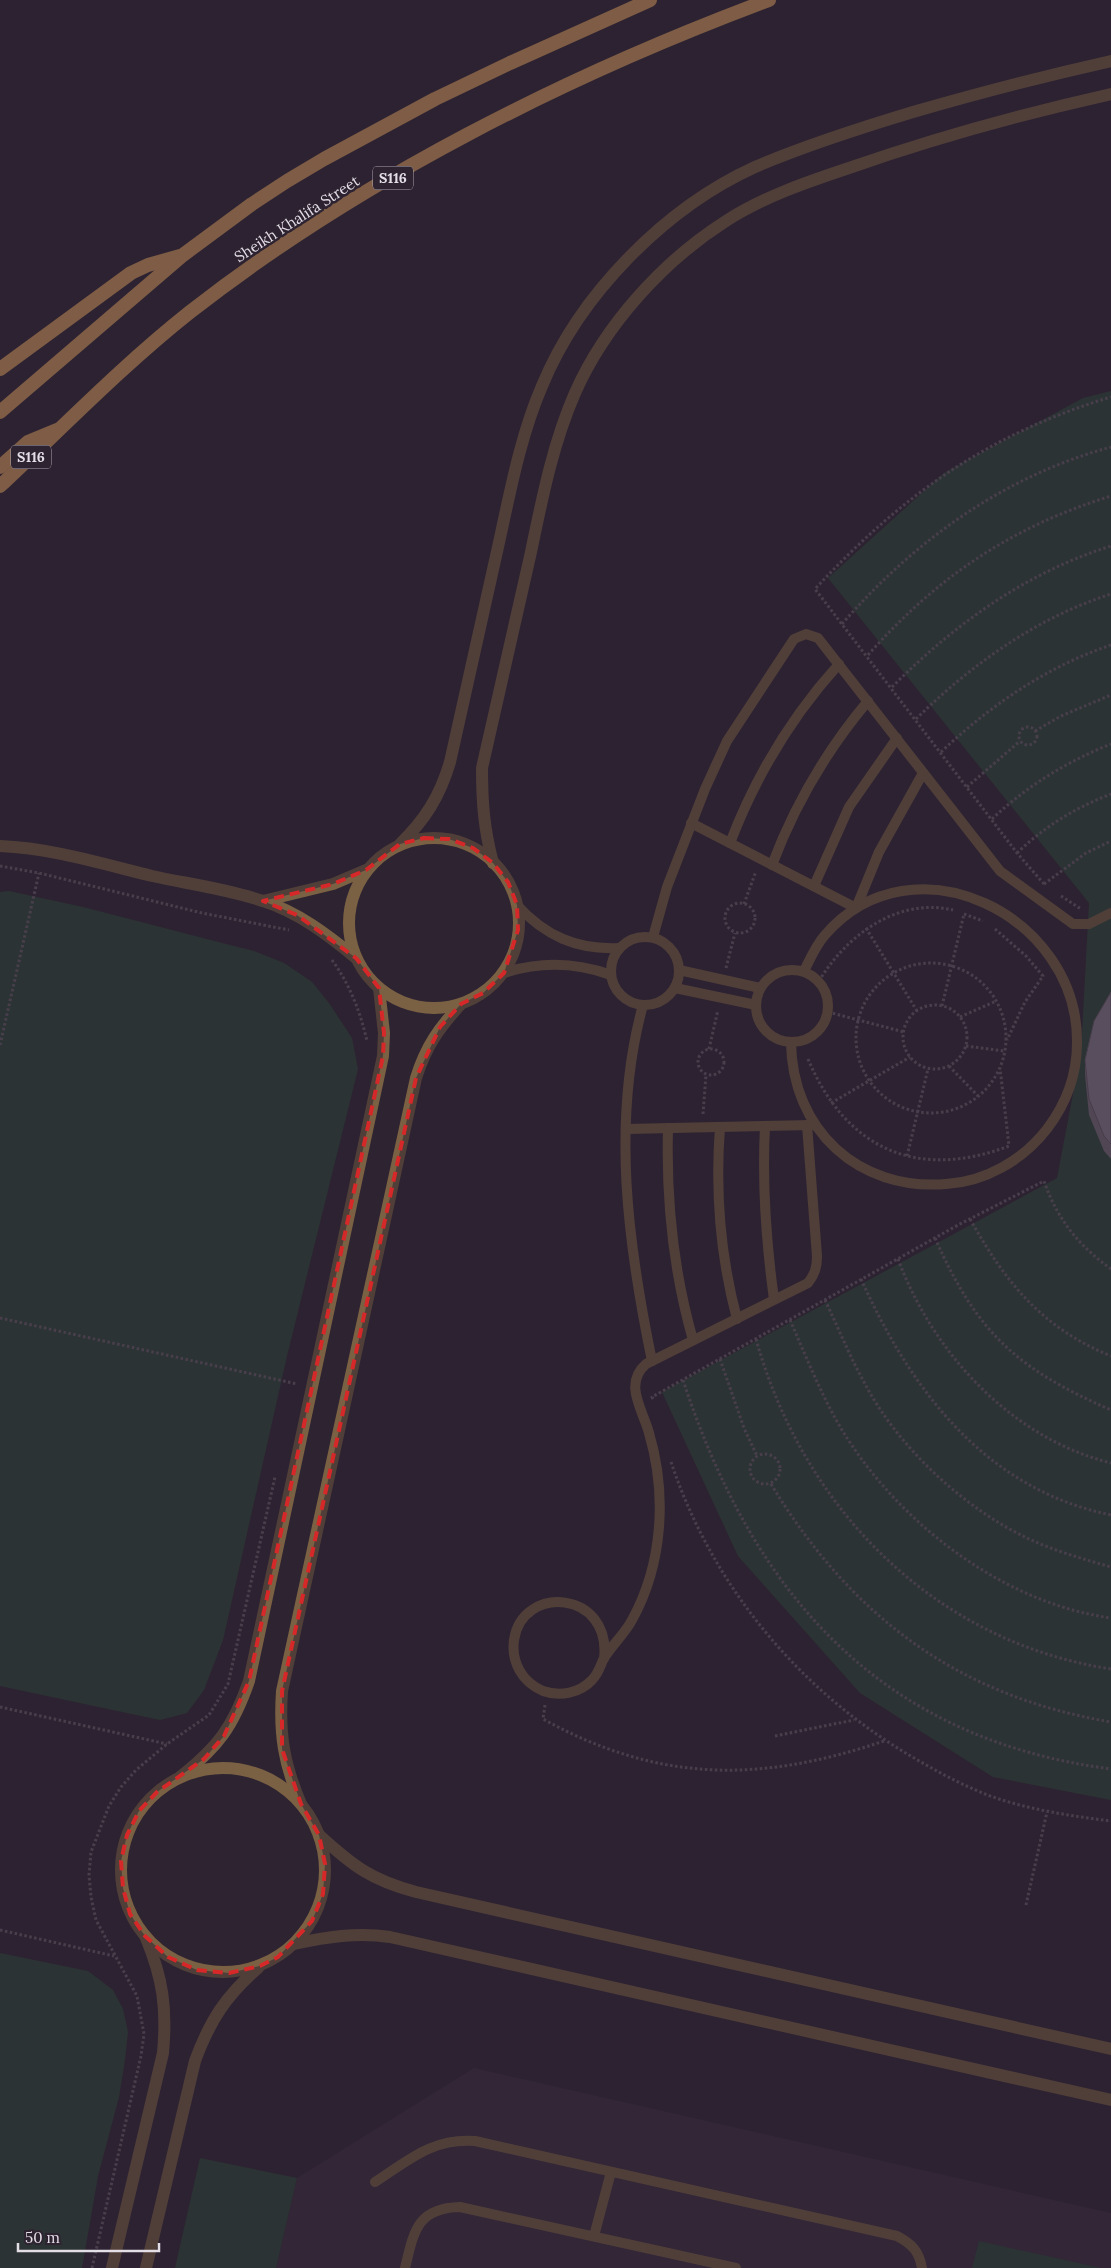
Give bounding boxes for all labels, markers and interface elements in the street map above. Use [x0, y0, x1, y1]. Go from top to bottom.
road number: S116 [373, 167, 413, 190]
street label: Sheikh Khalifa Street [231, 171, 363, 266]
road number: S116 [11, 446, 51, 468]
scale bar [18, 2220, 159, 2252]
text: 50 m [25, 2228, 60, 2247]

